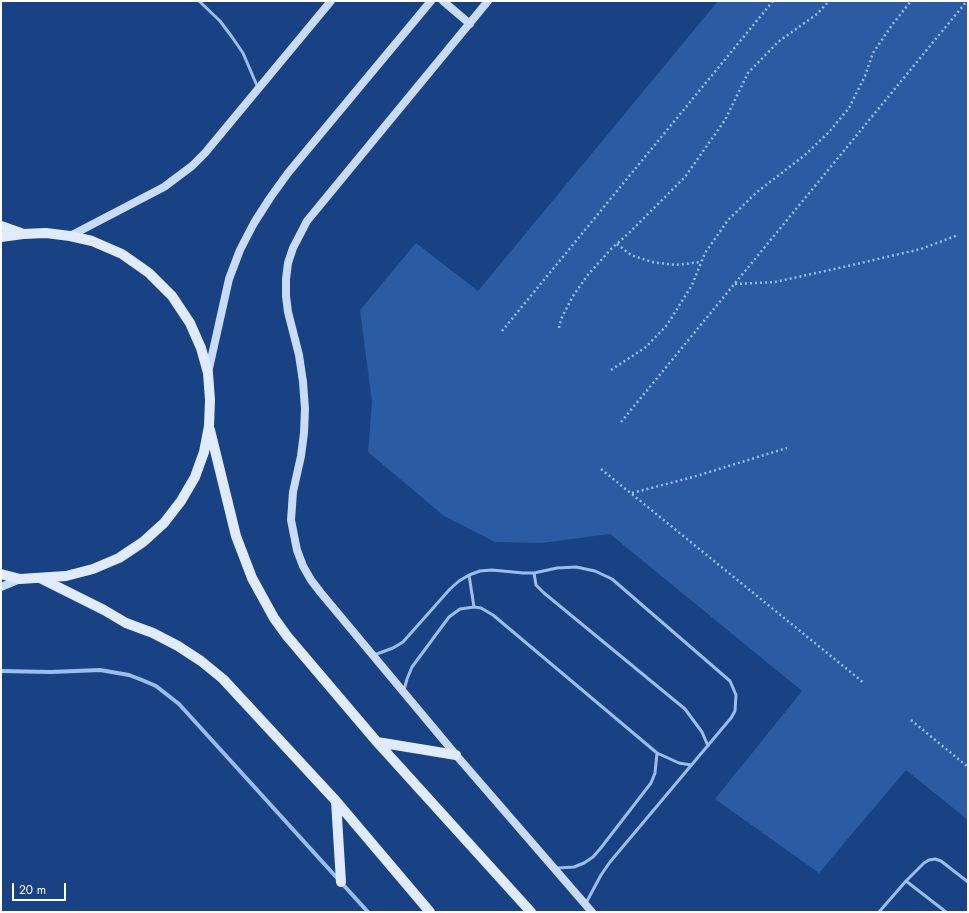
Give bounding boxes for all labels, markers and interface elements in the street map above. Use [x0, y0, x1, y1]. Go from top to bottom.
scale bar [14, 875, 68, 901]
text: 20 m [19, 881, 46, 899]

